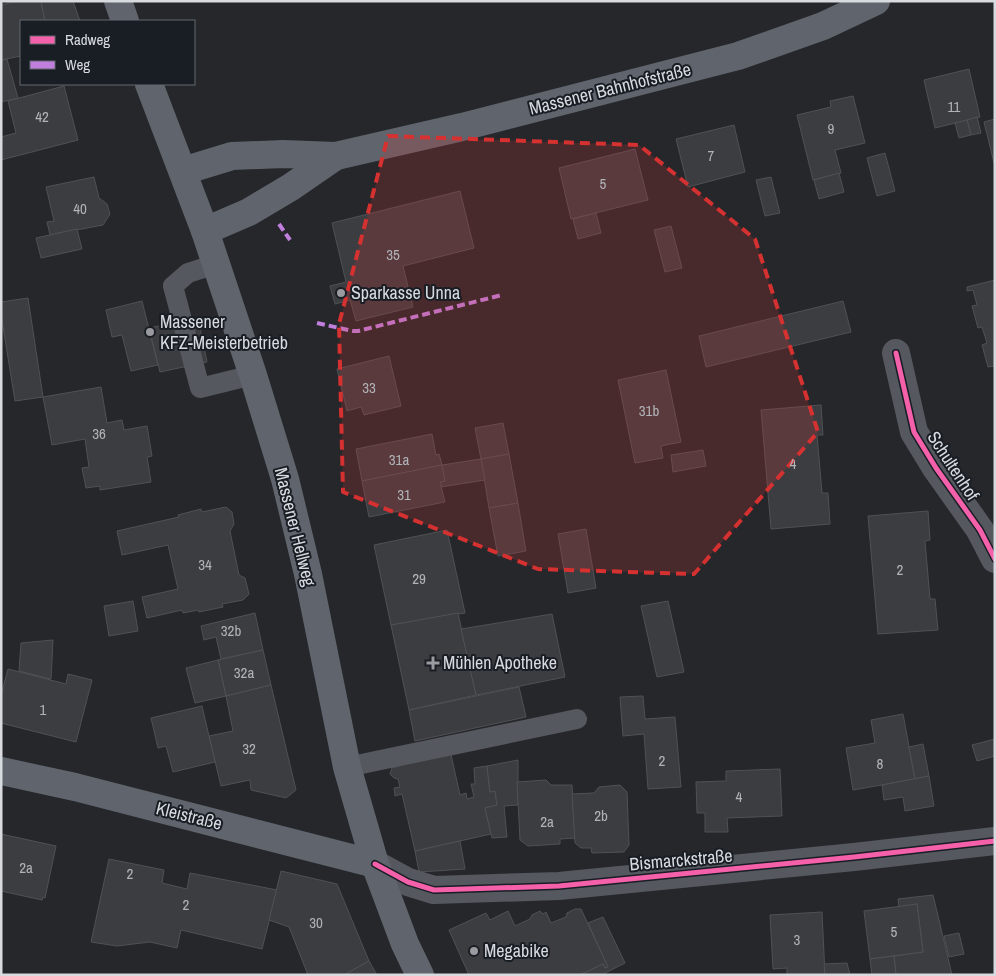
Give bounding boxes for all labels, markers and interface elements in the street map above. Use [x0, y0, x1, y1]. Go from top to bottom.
legend [20, 20, 195, 85]
text: Radweg [65, 29, 110, 50]
text: Weg [65, 54, 90, 75]
street label: Massener Bahnhofstraße [526, 56, 693, 121]
house number: 11 [948, 96, 961, 117]
house number: 42 [35, 106, 49, 127]
house number: 9 [828, 118, 835, 139]
house number: 7 [708, 145, 715, 166]
house number: 5 [600, 173, 607, 194]
house number: 40 [73, 198, 87, 219]
house number: 35 [386, 244, 400, 265]
place label: Sparkasse Unna [351, 280, 460, 305]
marker: Sparkasse Unna [335, 287, 347, 299]
place label: Massener KFZ-Meisterbetrieb [160, 309, 288, 355]
marker: Massener KFZ-Meisterbetrieb [144, 326, 156, 338]
house number: 33 [362, 377, 376, 398]
house number: 31b [639, 400, 659, 421]
house number: 36 [92, 423, 106, 444]
street label: Schultenhof [922, 426, 986, 506]
house number: 31a [389, 449, 409, 470]
house number: 4 [790, 453, 797, 474]
street label: Massener Hellweg [269, 465, 322, 590]
house number: 31 [397, 484, 411, 505]
house number: 34 [198, 554, 212, 575]
house number: 2 [897, 559, 904, 580]
house number: 29 [412, 568, 426, 589]
house number: 32b [221, 620, 241, 641]
place label: Mühlen Apotheke [443, 650, 557, 675]
marker: Mühlen Apotheke [427, 657, 439, 669]
house number: 32a [234, 662, 254, 683]
house number: 1 [40, 699, 47, 720]
house number: 32 [242, 738, 256, 759]
house number: 2 [659, 750, 666, 771]
house number: 8 [877, 753, 884, 774]
house number: 4 [736, 786, 743, 807]
street label: Kleistraße [153, 795, 225, 836]
house number: 2b [594, 805, 608, 826]
house number: 2a [540, 811, 554, 832]
street label: Bismarckstraße [628, 843, 734, 876]
house number: 2a [19, 857, 33, 878]
house number: 2 [127, 863, 134, 884]
house number: 2 [183, 894, 190, 915]
house number: 30 [309, 912, 323, 933]
house number: 5 [891, 921, 898, 942]
house number: 3 [794, 929, 801, 950]
place label: Megabike [484, 938, 549, 963]
marker: Megabike [468, 945, 480, 957]

